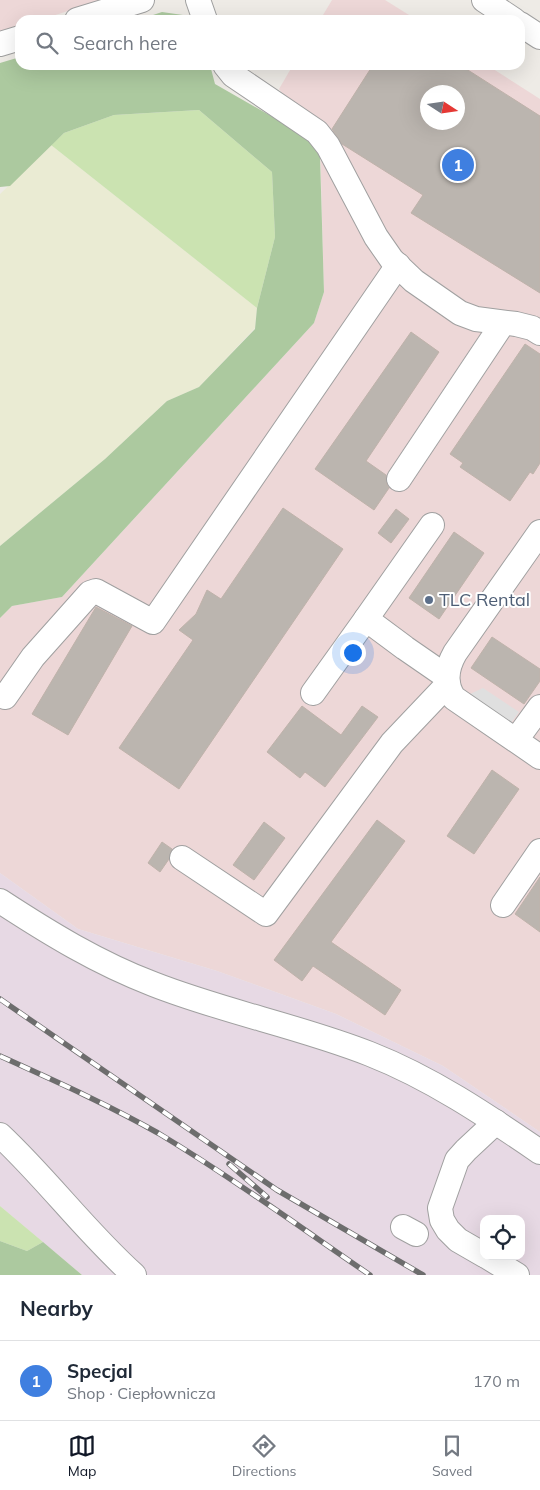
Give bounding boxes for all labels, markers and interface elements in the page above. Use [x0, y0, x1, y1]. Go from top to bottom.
search box [15, 15, 525, 70]
icon: search [33, 29, 61, 57]
text: Search here [73, 31, 177, 55]
north arrow [420, 85, 465, 130]
pin: 1 [442, 146, 474, 184]
place label: TLC Rental [439, 588, 530, 611]
marker: TLC Rental [423, 594, 435, 606]
your location [340, 640, 366, 666]
map controls [480, 1215, 525, 1260]
button: locate [480, 1215, 525, 1260]
text: Nearby [20, 1295, 93, 1321]
text: Specjal [67, 1359, 133, 1383]
text: 1 [31, 1371, 41, 1391]
text: 170 m [473, 1371, 520, 1391]
text: Shop · Ciepłownicza [67, 1383, 216, 1403]
tab: Map [68, 1432, 96, 1480]
tab: Directions [232, 1432, 297, 1480]
tab: Saved [432, 1432, 472, 1480]

